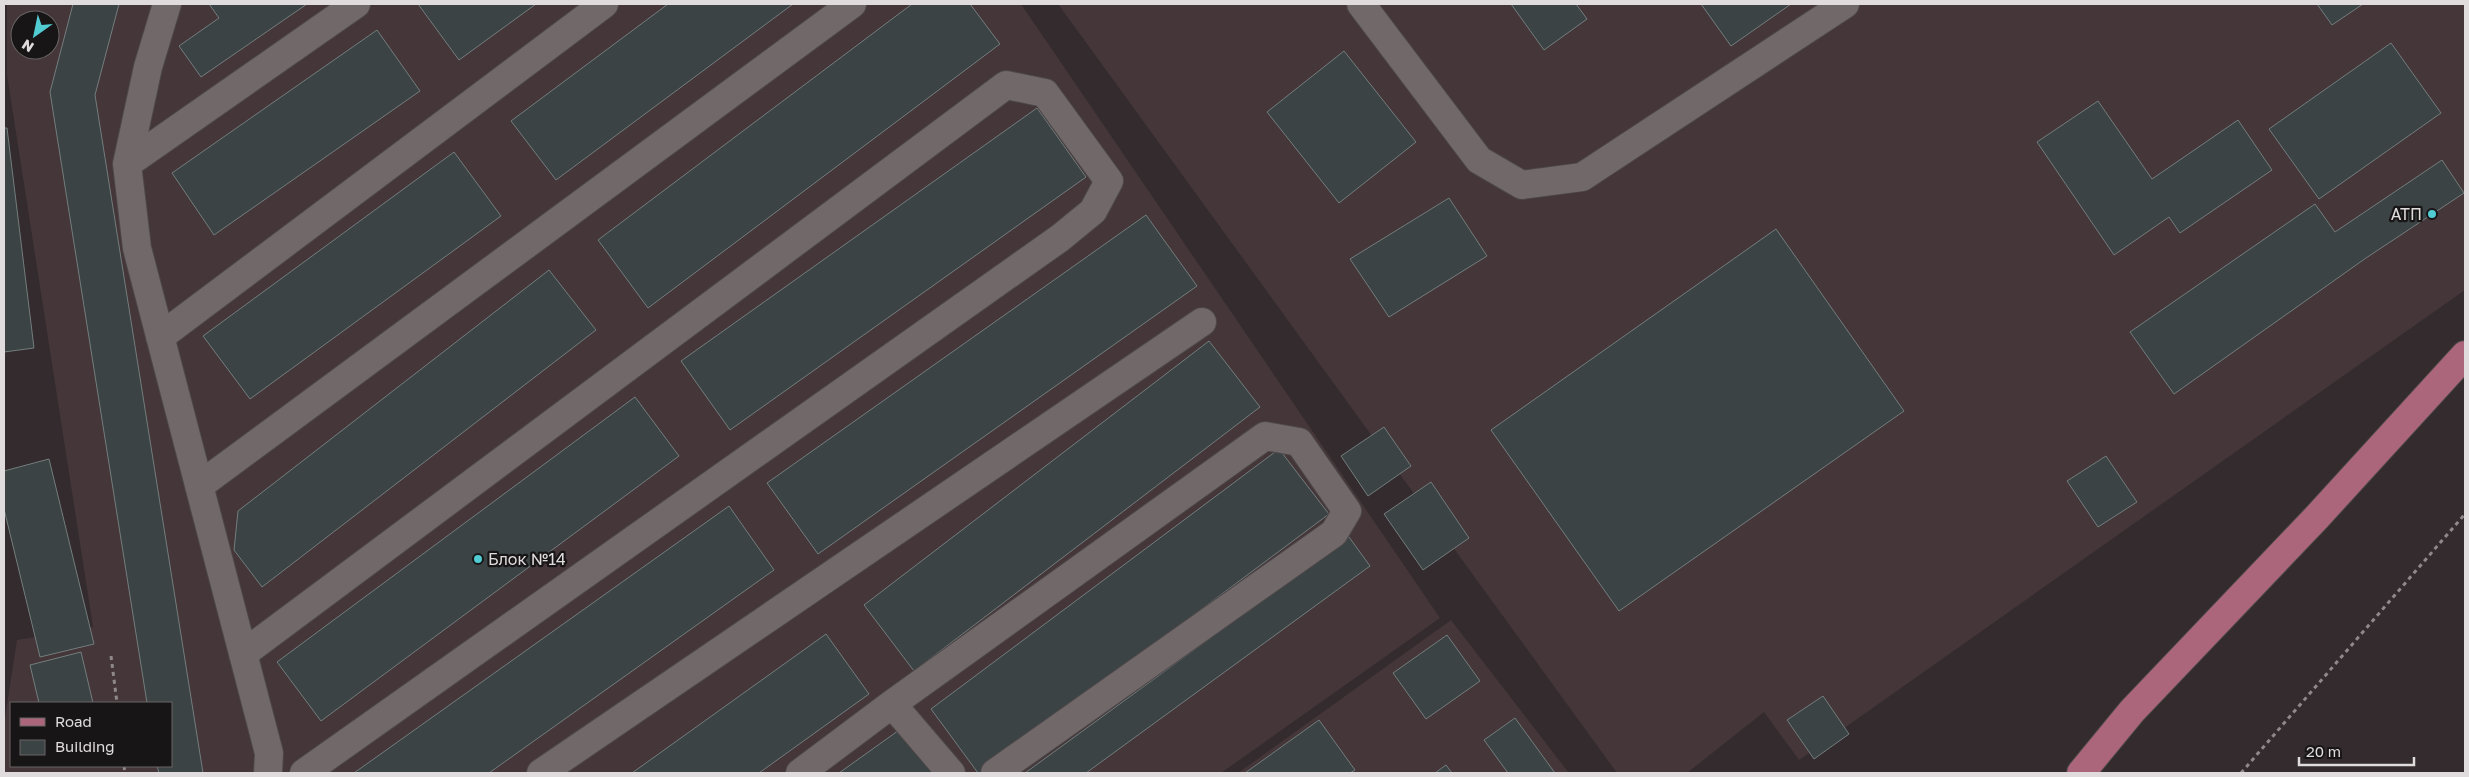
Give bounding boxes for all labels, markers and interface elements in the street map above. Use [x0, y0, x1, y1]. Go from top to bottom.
north arrow [10, 10, 60, 60]
text: N [19, 36, 37, 56]
place label: АТП [2391, 204, 2422, 224]
marker: АТП [2426, 208, 2438, 220]
place label: Блок №14 [488, 549, 566, 569]
marker: Блок №14 [472, 553, 484, 565]
legend [10, 702, 172, 767]
text: Road [55, 712, 92, 730]
scale bar [2299, 734, 2414, 766]
text: Building [55, 737, 115, 755]
text: 20 m [2306, 742, 2341, 760]

